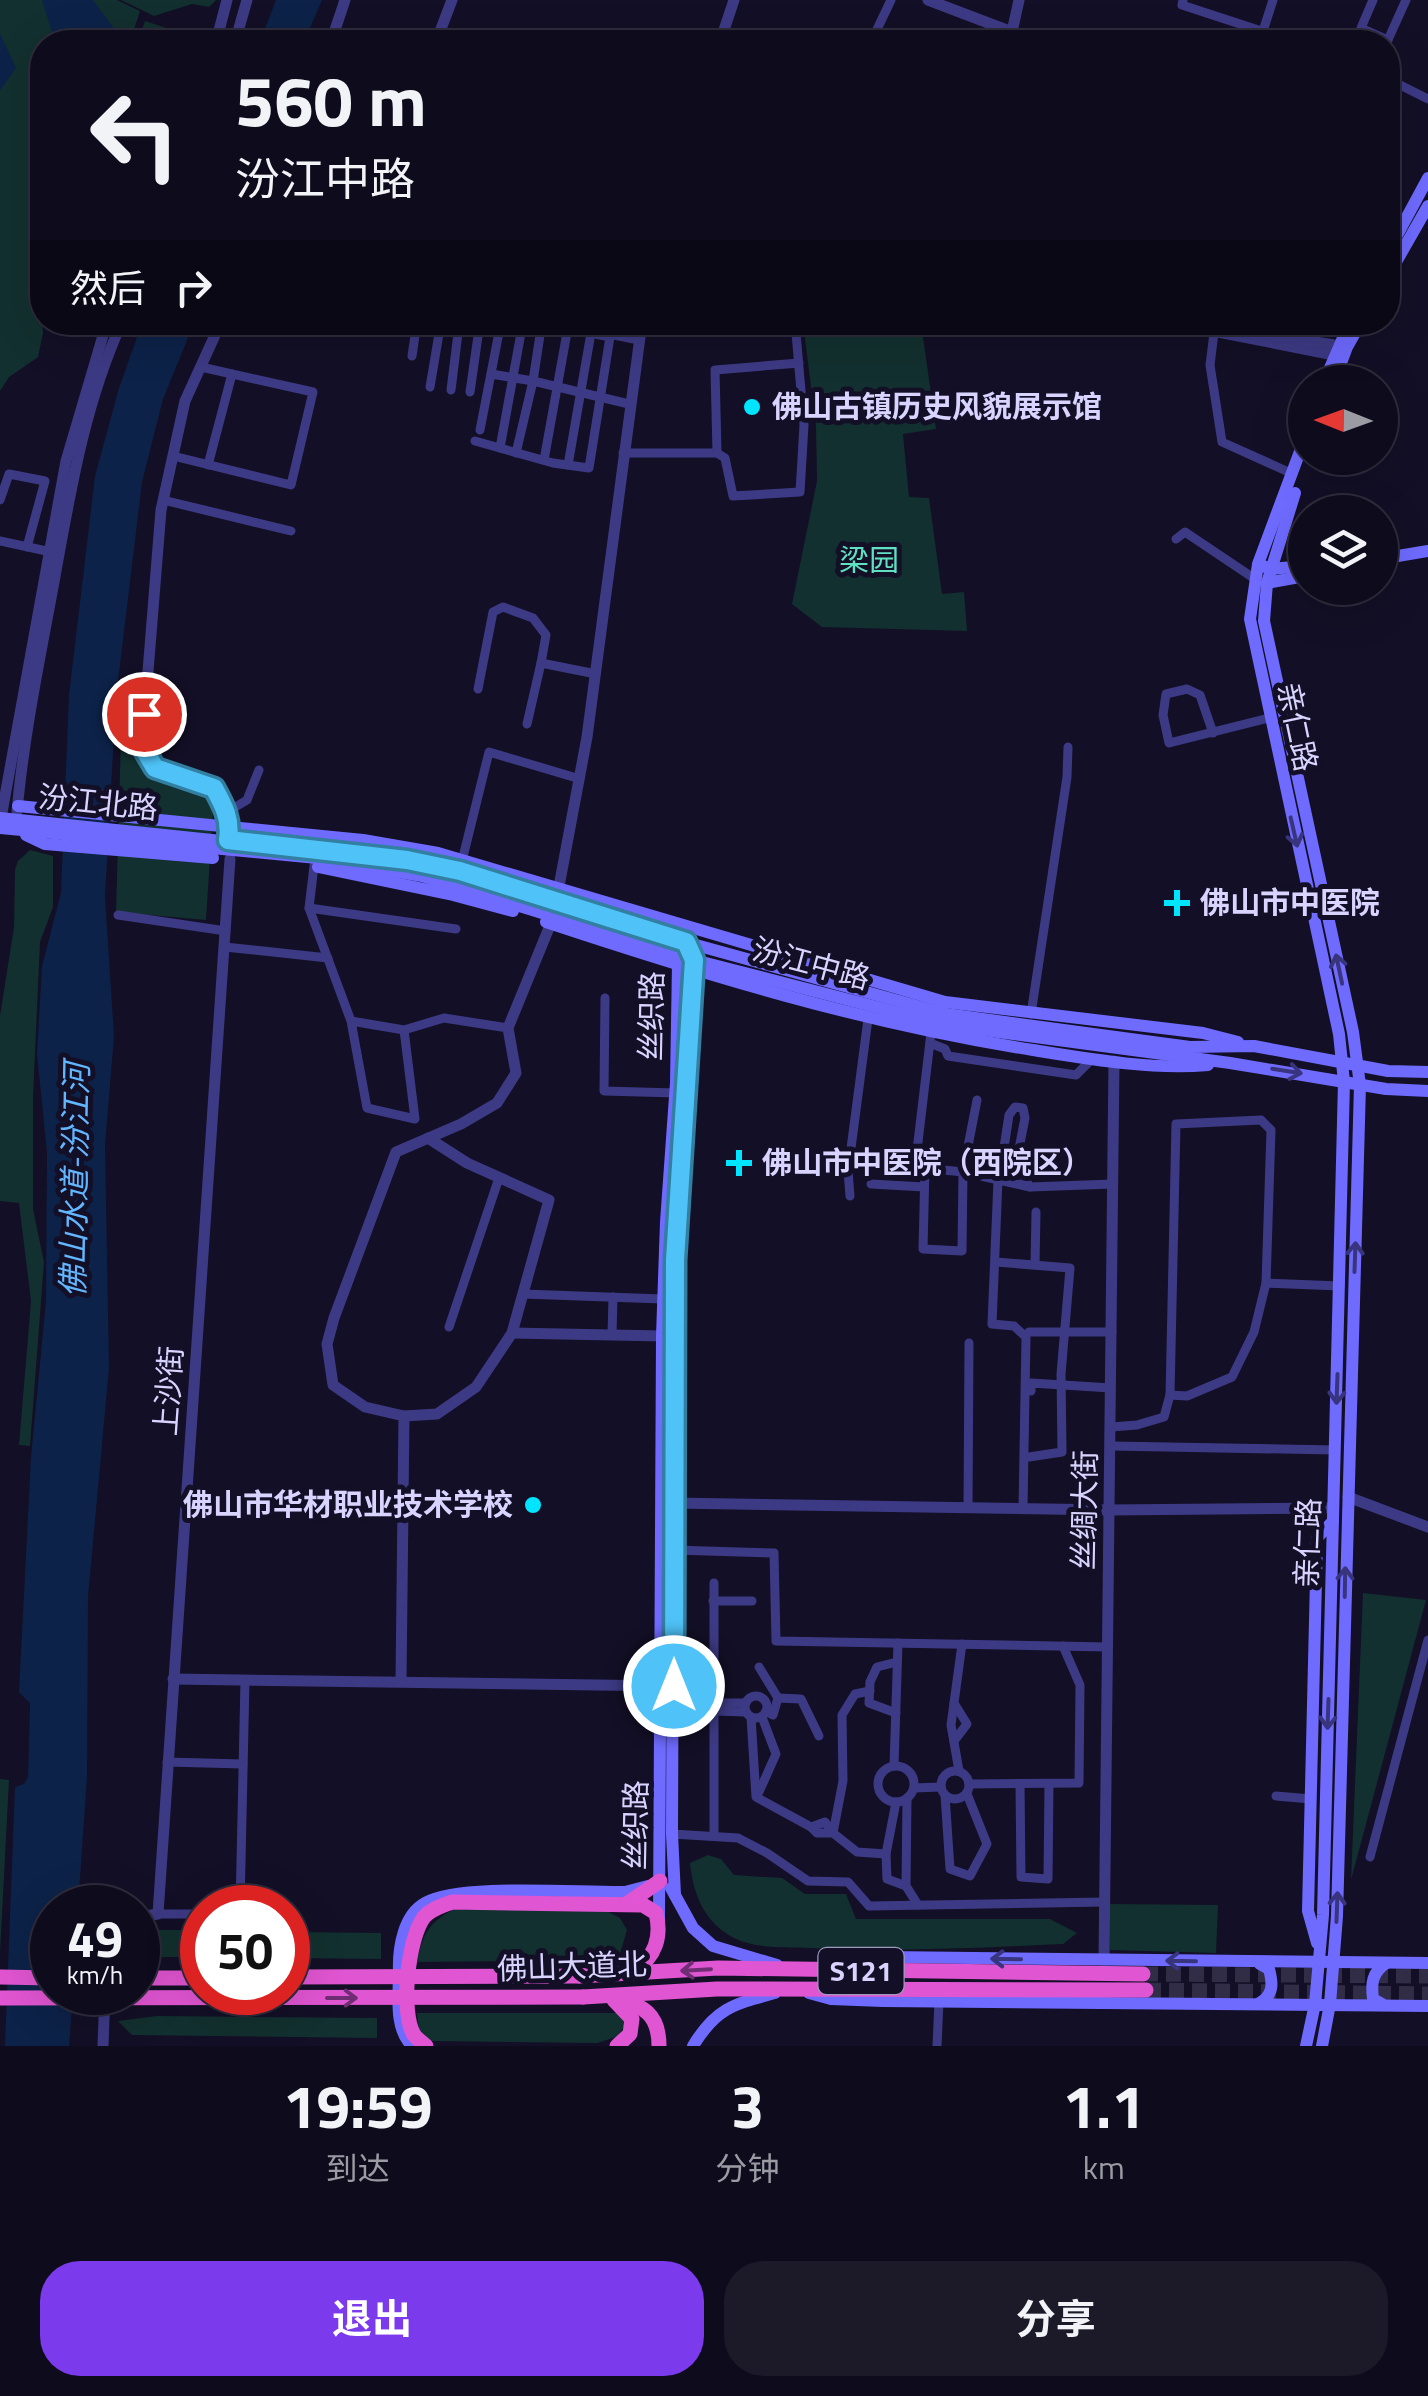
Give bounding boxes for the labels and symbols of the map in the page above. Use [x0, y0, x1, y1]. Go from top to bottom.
north arrow [1288, 365, 1398, 475]
place label: 佛山古镇历史风貌展示馆 [772, 383, 1102, 429]
marker: 佛山古镇历史风貌展示馆 [741, 396, 763, 418]
park label: 梁园 [839, 537, 899, 583]
pin [102, 672, 187, 757]
street label: 亲仁路 [1266, 678, 1330, 776]
street label: 汾江北路 [36, 773, 160, 831]
one-way arrow [1286, 815, 1304, 847]
place label: 佛山市中医院 [1200, 879, 1380, 925]
marker: 佛山市中医院 [1164, 890, 1190, 916]
street label: 汾江中路 [747, 925, 875, 1001]
one-way arrow [1329, 953, 1347, 985]
street label: 丝织路 [627, 971, 675, 1061]
water label: 佛山水道-汾江河 [48, 1056, 100, 1298]
one-way arrow [1271, 1063, 1303, 1081]
place label: 佛山市中医院（西院区） [762, 1139, 1092, 1185]
marker: 佛山市中医院（西院区） [726, 1150, 752, 1176]
one-way arrow [1345, 1242, 1364, 1274]
street label: 上沙街 [142, 1344, 194, 1437]
one-way arrow [1327, 1373, 1346, 1405]
street label: 丝绸大街 [1060, 1450, 1108, 1570]
place label: 佛山市华材职业技术学校 [183, 1481, 513, 1527]
marker: 佛山市华材职业技术学校 [522, 1494, 544, 1516]
street label: 亲仁路 [1282, 1497, 1332, 1589]
one-way arrow [1336, 1567, 1355, 1599]
position arrow [622, 1634, 726, 1738]
one-way arrow [1318, 1698, 1338, 1730]
street label: 丝织路 [611, 1780, 659, 1870]
speed limit sign: 50 [180, 1885, 310, 2015]
one-way arrow [1328, 1892, 1347, 1924]
street label: 佛山大道北 [496, 1940, 648, 1992]
road number: S121 [818, 1948, 904, 1994]
one-way arrow [991, 1949, 1023, 1968]
one-way arrow [1165, 1952, 1197, 1971]
one-way arrow [680, 1961, 712, 1980]
one-way arrow [326, 1988, 358, 2008]

